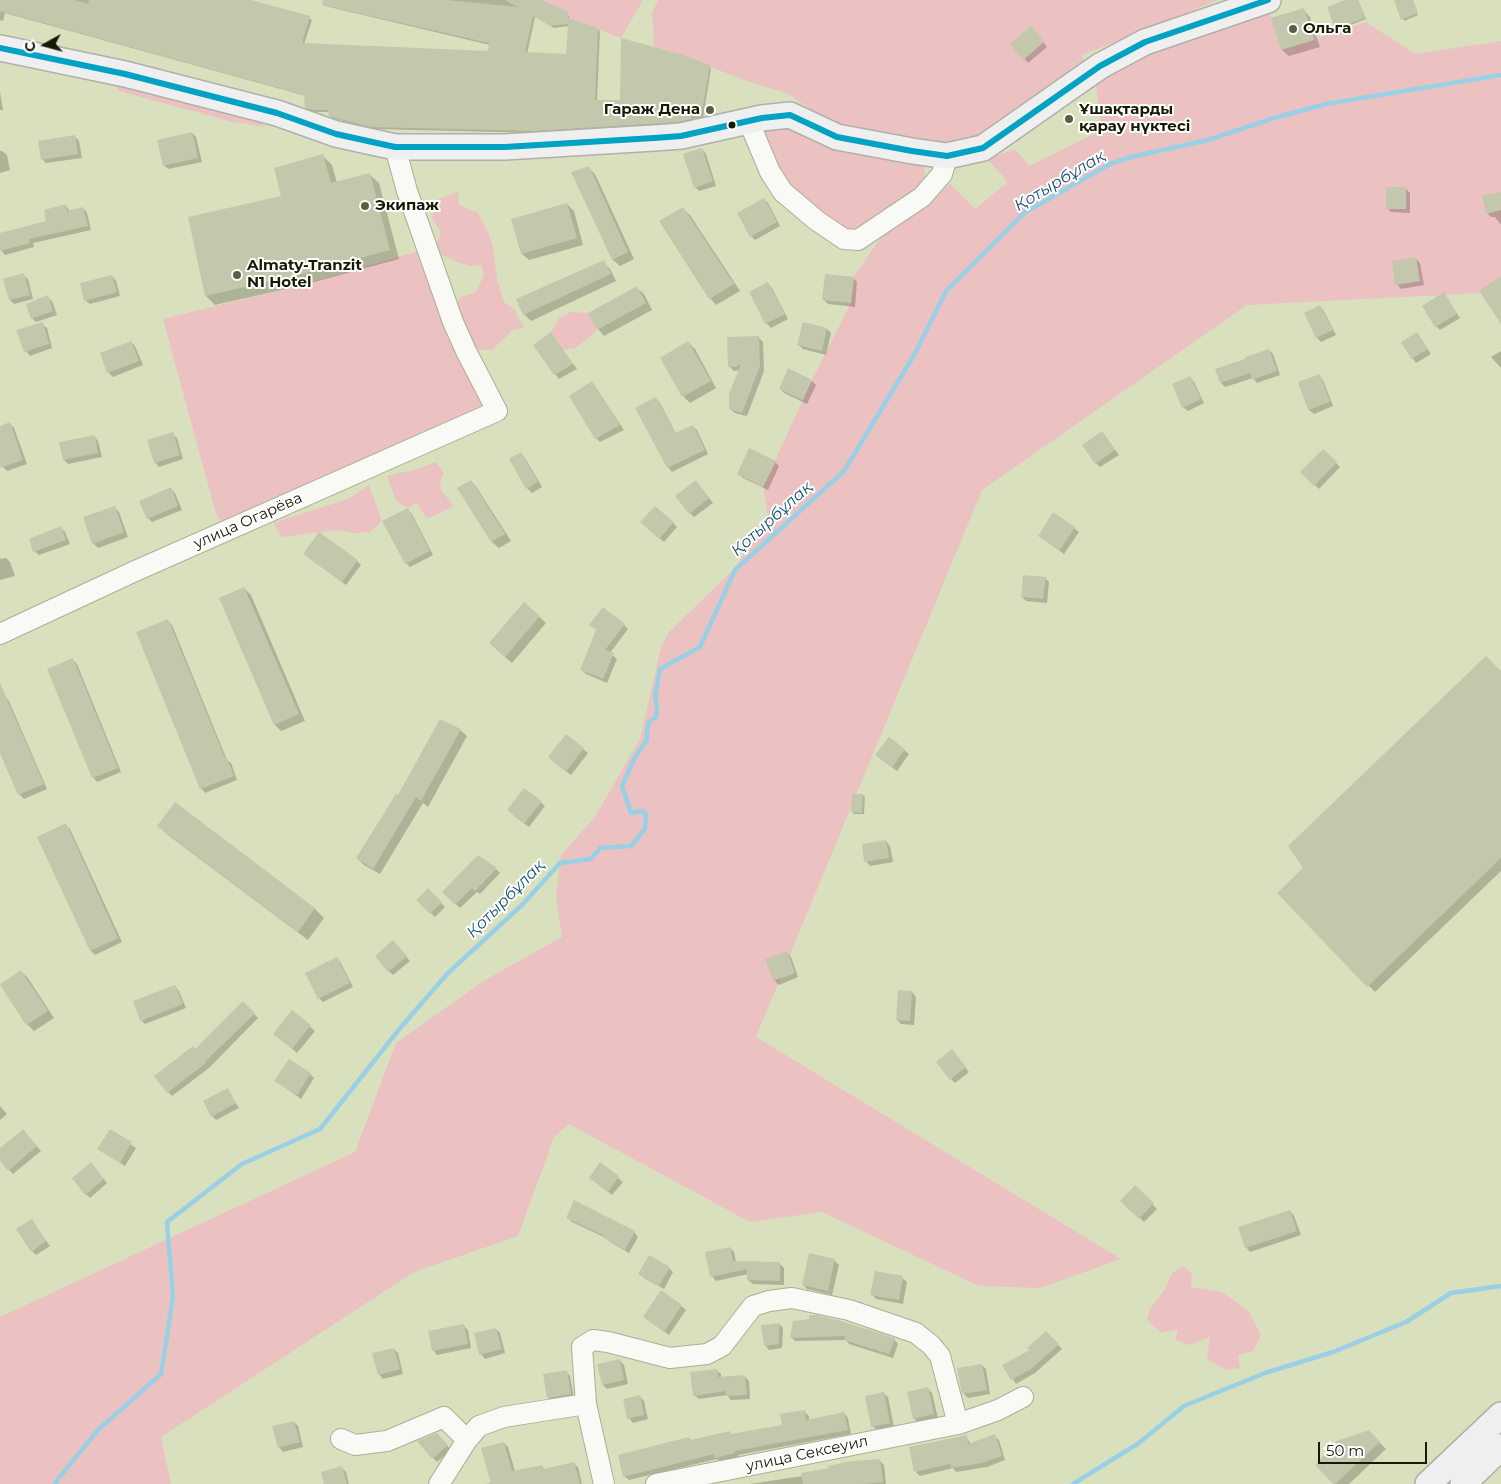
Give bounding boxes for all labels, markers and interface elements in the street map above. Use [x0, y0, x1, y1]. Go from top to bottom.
north arrow [20, 20, 70, 70]
place label: Ольга [1303, 20, 1351, 38]
marker: Ольга [1287, 23, 1299, 35]
text: С [21, 41, 40, 53]
place label: Гараж Дена [604, 101, 700, 119]
place label: Ұшақтарды қарау нүктесі [1079, 101, 1190, 136]
marker: Гараж Дена [704, 104, 716, 116]
marker: Ұшақтарды қарау нүктесі [1063, 113, 1075, 125]
unlabelled marker [727, 120, 737, 130]
water label: Қотырбұлақ [1011, 146, 1109, 216]
place label: Экипаж [375, 197, 439, 215]
marker: Экипаж [359, 200, 371, 212]
place label: Almaty-Tranzit N1 Hotel [247, 257, 362, 292]
marker: Almaty-Tranzit N1 Hotel [231, 269, 243, 281]
water label: Қотырбұлақ [727, 477, 817, 561]
street label: улица Огарёва [191, 489, 305, 553]
water label: Қотырбұлақ [463, 856, 549, 942]
street label: улица Сексеуил [744, 1432, 870, 1476]
scale bar [1321, 1432, 1430, 1464]
text: 50 m [1326, 1441, 1364, 1460]

